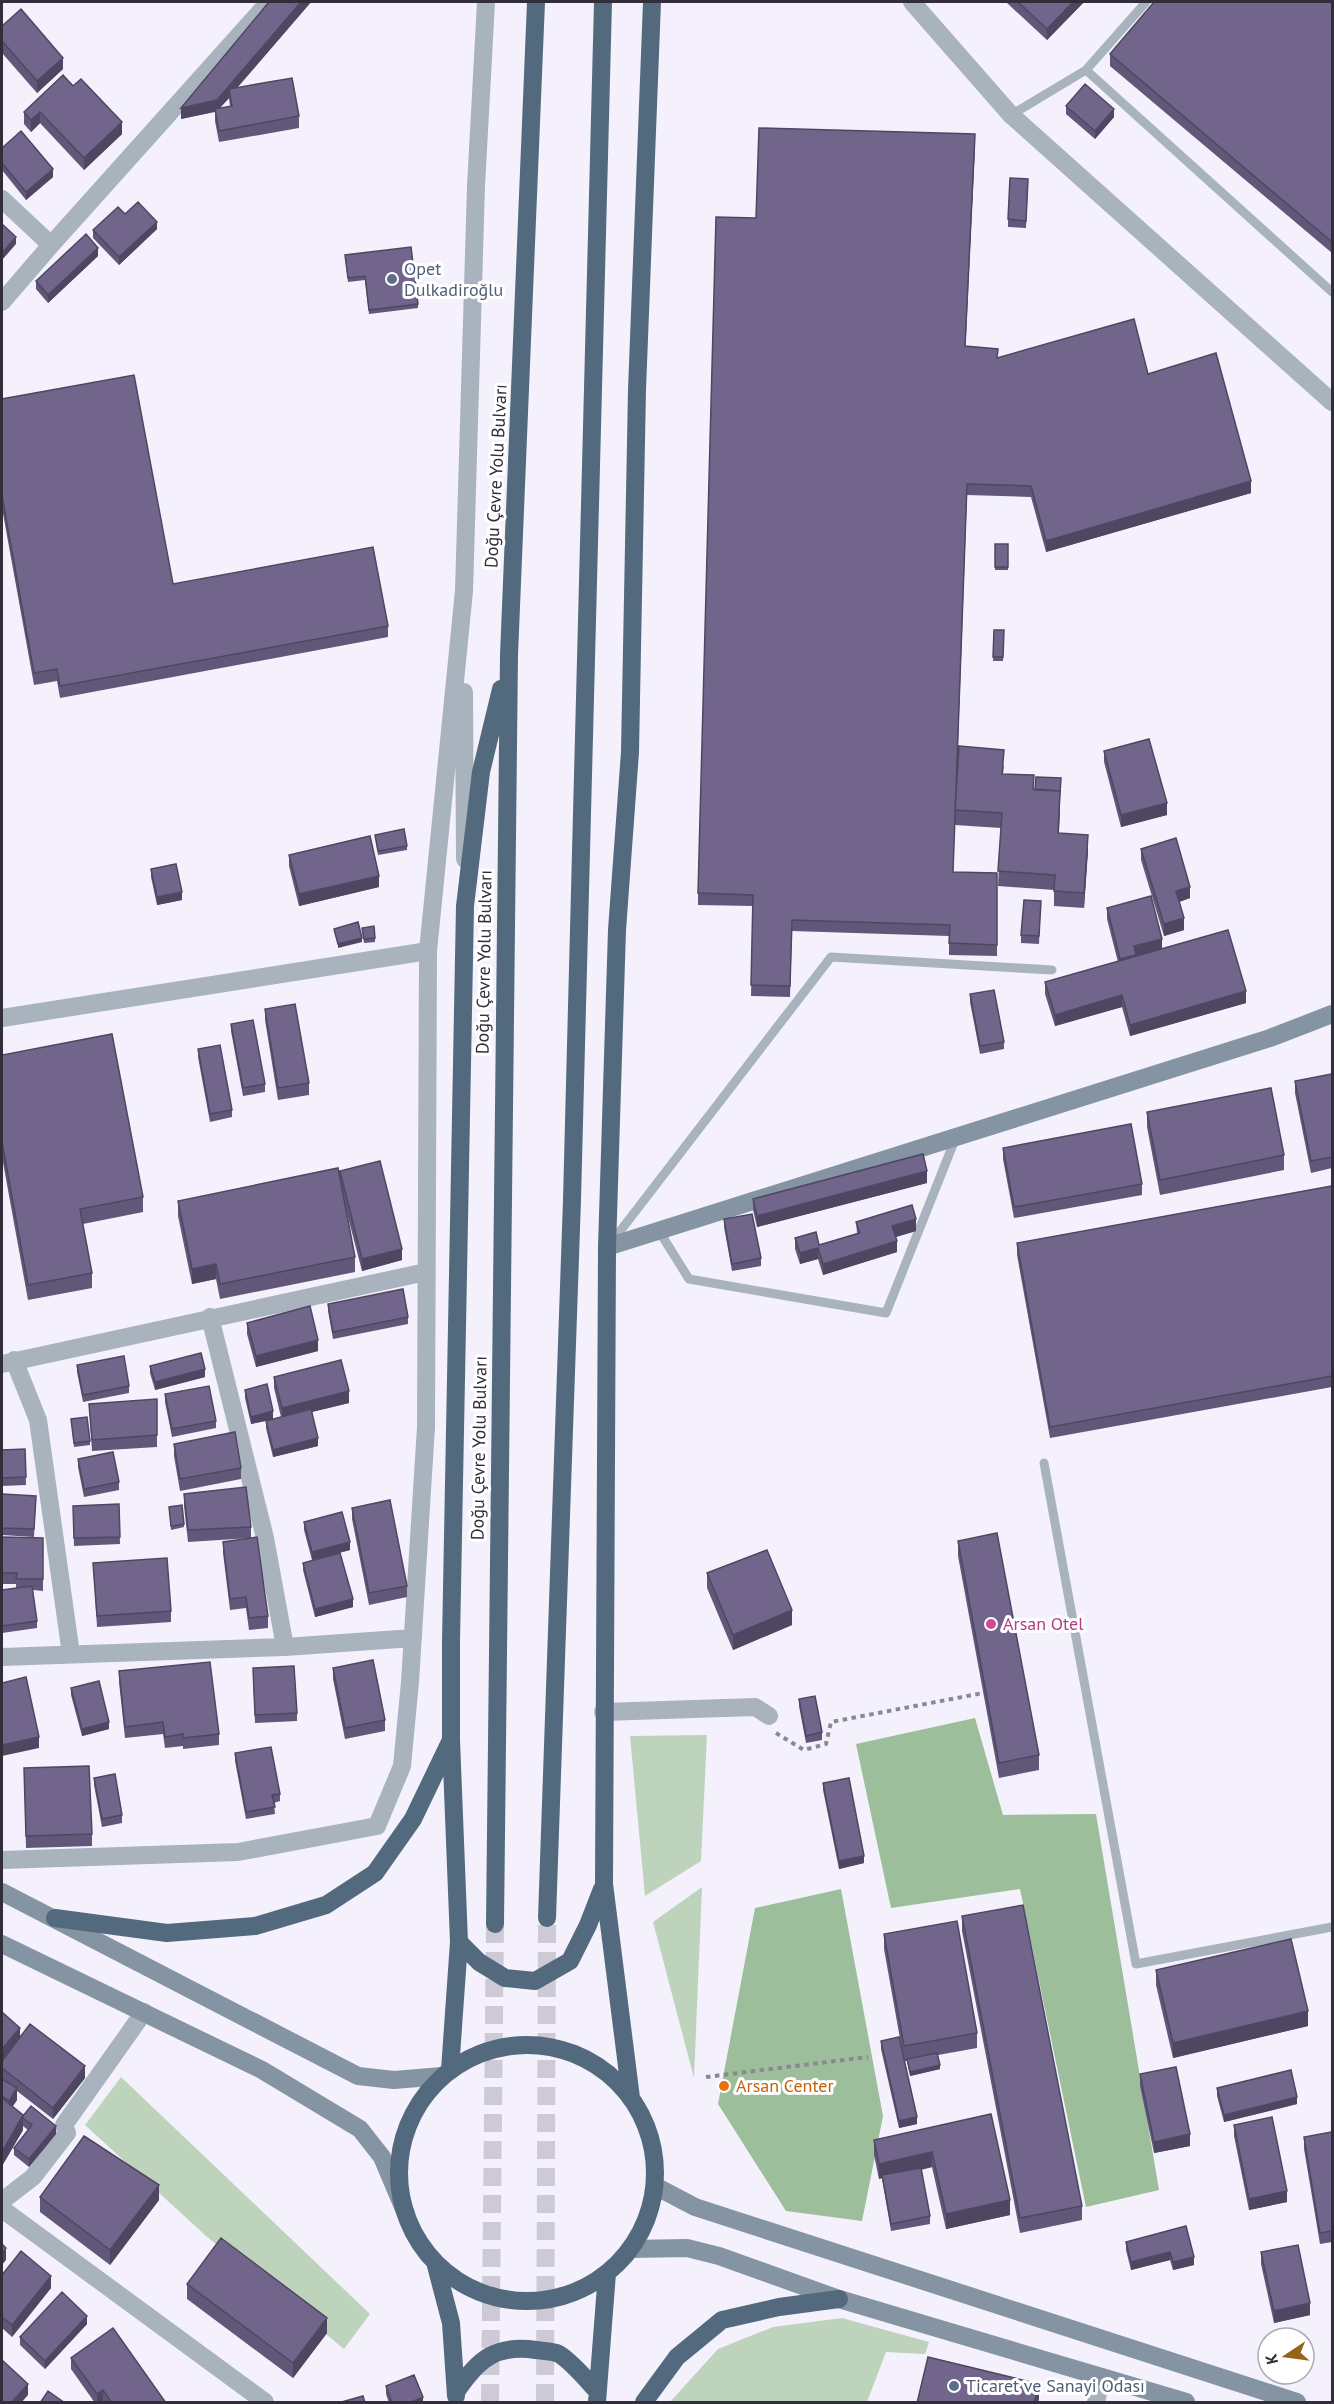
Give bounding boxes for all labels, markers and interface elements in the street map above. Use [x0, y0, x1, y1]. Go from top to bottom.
place label: Opet Dulkadiroğlu [404, 257, 503, 301]
marker: Opet Dulkadiroğlu [385, 272, 399, 286]
street label: Doğu Çevre Yolu Bulvarı [479, 383, 512, 569]
street label: Doğu Çevre Yolu Bulvarı [470, 870, 497, 1054]
street label: Doğu Çevre Yolu Bulvarı [465, 1356, 492, 1540]
place label: Arsan Otel [1003, 1612, 1084, 1635]
marker: Arsan Otel [984, 1617, 998, 1631]
place label: Arsan Center [736, 2074, 834, 2097]
marker: Arsan Center [717, 2079, 731, 2093]
north arrow [1256, 2326, 1316, 2386]
text: K [1261, 2352, 1282, 2366]
place label: Ticaret ve Sanayi Odası [966, 2374, 1145, 2397]
marker: Ticaret ve Sanayi Odası [947, 2379, 961, 2393]

